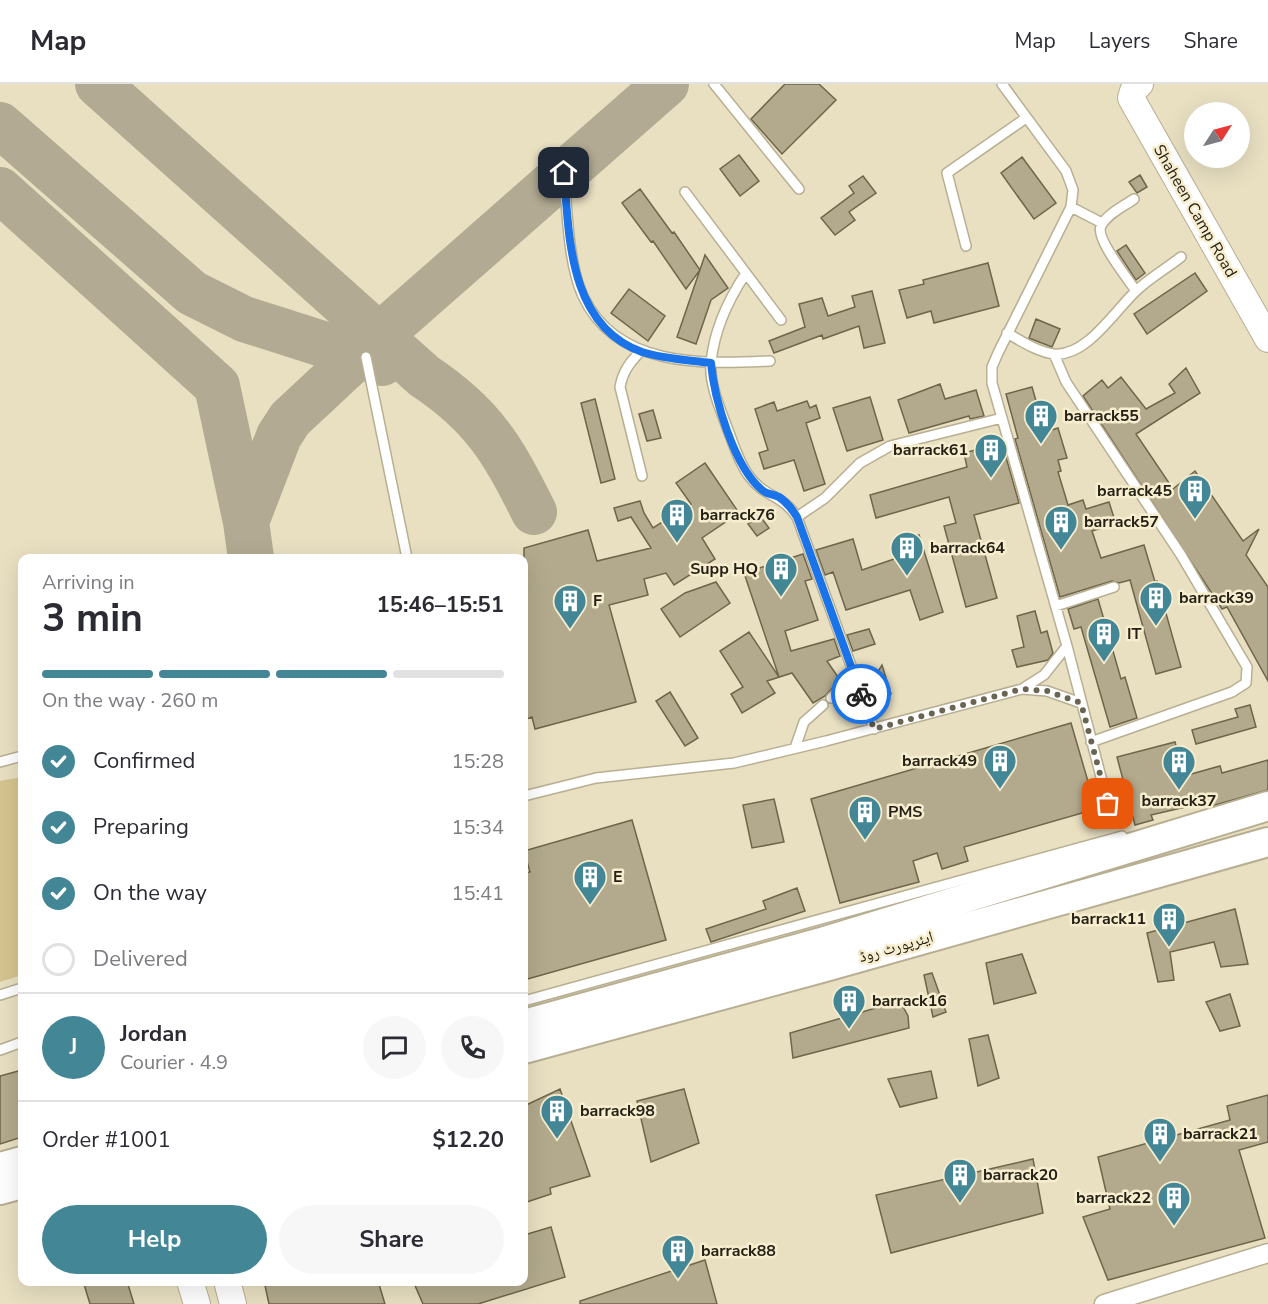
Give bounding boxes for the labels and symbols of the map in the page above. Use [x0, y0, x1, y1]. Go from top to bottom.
north arrow [1184, 102, 1250, 168]
street label: Shaheen Camp Road [1148, 141, 1242, 281]
pin [538, 147, 589, 198]
building icon: barrack55 [1023, 398, 1059, 445]
place label: barrack55 [1064, 405, 1139, 427]
building icon: barrack61 [973, 432, 1009, 479]
place label: barrack61 [893, 439, 968, 461]
building icon: barrack45 [1177, 473, 1213, 520]
place label: barrack45 [1097, 480, 1172, 502]
building icon: barrack76 [659, 497, 695, 544]
place label: barrack76 [700, 504, 775, 526]
building icon: barrack57 [1043, 504, 1079, 551]
place label: barrack57 [1084, 511, 1159, 533]
building icon: barrack64 [889, 530, 925, 577]
place label: barrack64 [930, 537, 1005, 559]
building icon: Supp HQ [763, 551, 799, 598]
place label: Supp HQ [690, 558, 758, 580]
building icon: barrack39 [1138, 580, 1174, 627]
building icon: F [552, 583, 588, 630]
place label: barrack39 [1179, 587, 1254, 609]
place label: F [593, 590, 602, 612]
building icon: IT [1086, 616, 1122, 663]
place label: IT [1127, 623, 1141, 645]
courier [831, 664, 891, 724]
building icon: barrack49 [982, 743, 1018, 790]
building icon: barrack37 [1161, 744, 1197, 791]
place label: barrack49 [902, 750, 977, 772]
pin [1082, 778, 1133, 829]
place label: barrack37 [1142, 790, 1216, 812]
building icon: PMS [847, 794, 883, 841]
place label: PMS [888, 801, 922, 823]
building icon: E [572, 859, 608, 906]
place label: E [613, 866, 623, 888]
building icon: barrack11 [1151, 901, 1187, 948]
place label: barrack11 [1071, 908, 1146, 930]
street label: ایئرپورٹ روڈ [856, 926, 936, 968]
building icon: barrack16 [831, 983, 867, 1030]
place label: barrack16 [872, 990, 947, 1012]
building icon: barrack98 [539, 1093, 575, 1140]
place label: barrack98 [580, 1100, 655, 1122]
building icon: barrack21 [1142, 1116, 1178, 1163]
place label: barrack21 [1183, 1123, 1258, 1145]
building icon: barrack20 [942, 1157, 978, 1204]
place label: barrack20 [983, 1164, 1058, 1186]
building icon: barrack22 [1156, 1180, 1192, 1227]
place label: barrack22 [1076, 1187, 1151, 1209]
building icon: barrack88 [660, 1233, 696, 1280]
place label: barrack88 [701, 1240, 776, 1262]

